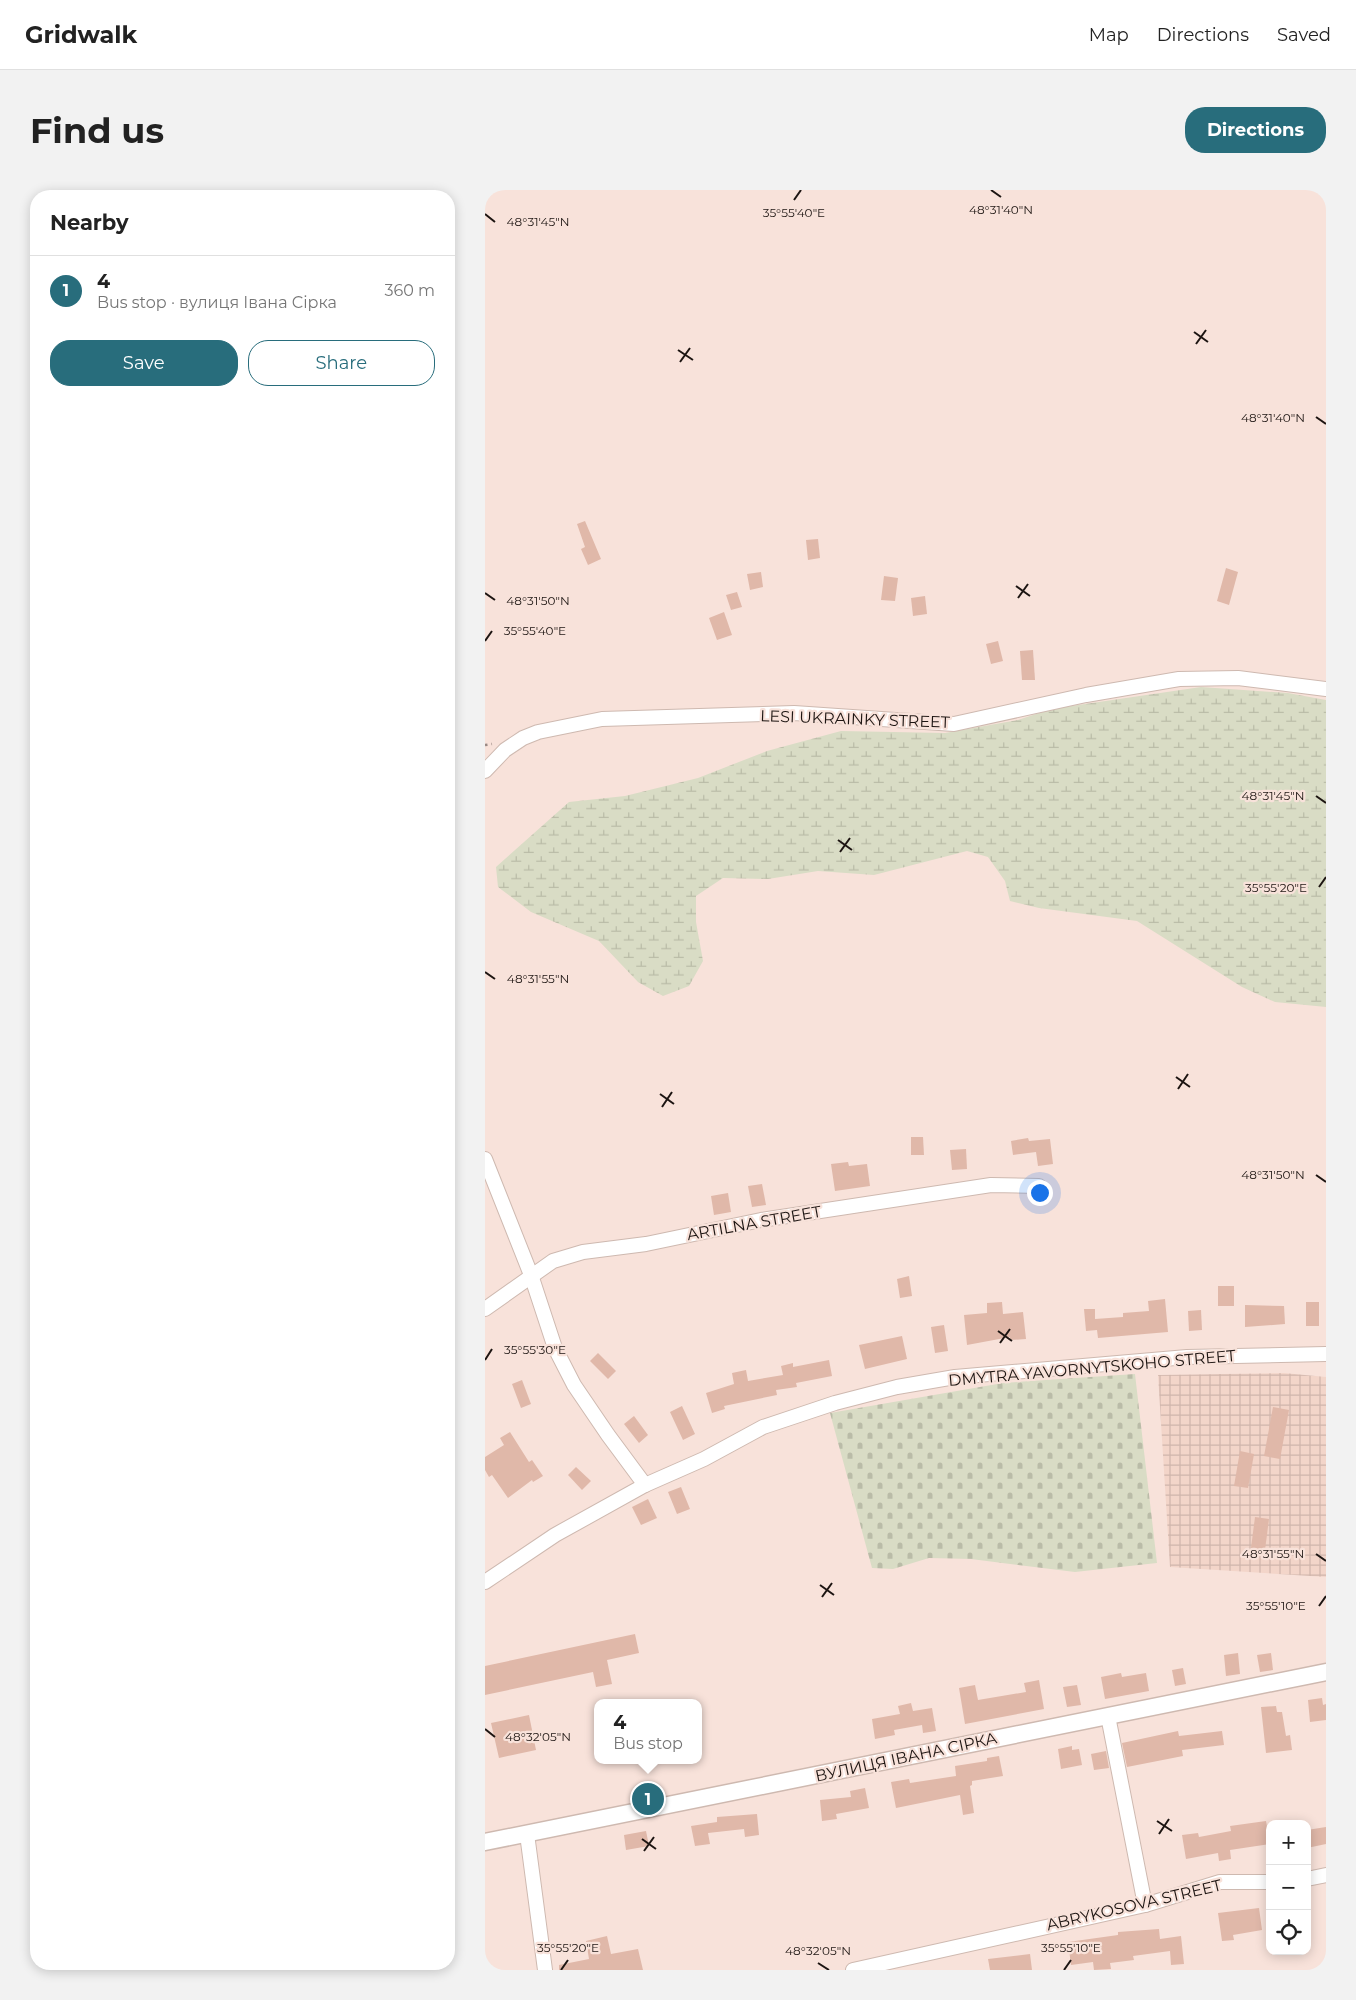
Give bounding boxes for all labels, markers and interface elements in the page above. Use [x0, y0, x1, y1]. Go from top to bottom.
text: Gridwalk [25, 20, 137, 49]
text: Map [1089, 24, 1129, 46]
text: Directions [1157, 24, 1249, 46]
text: Saved [1277, 24, 1331, 46]
button: Directions [1185, 107, 1326, 153]
text: Find us [30, 109, 164, 152]
text: 48°31'40"N [969, 202, 1033, 217]
text: 35°55'40"E [763, 205, 825, 220]
text: Nearby [50, 210, 129, 235]
text: 48°31'45"N [507, 214, 569, 229]
text: 4 [97, 270, 110, 293]
text: 1 [63, 281, 69, 300]
text: 360 m [384, 281, 435, 300]
text: Bus stop · вулиця Івана Сірка [97, 293, 337, 312]
button: Save [50, 340, 238, 386]
button: Share [248, 340, 435, 386]
text: 48°31'40"N [1241, 410, 1305, 425]
text: 48°31'50"N [506, 593, 570, 608]
text: 35°55'40"E [504, 623, 566, 638]
street label: LESI UKRAINKY STREET [760, 706, 951, 732]
text: 48°31'45"N [1242, 788, 1304, 803]
text: 35°55'20"E [1245, 880, 1307, 895]
text: 48°31'55"N [507, 971, 569, 986]
text: 48°31'50"N [1241, 1167, 1305, 1182]
your location [1027, 1180, 1053, 1206]
street label: ARTILNA STREET [685, 1202, 823, 1244]
text: 35°55'30"E [504, 1342, 566, 1357]
street label: DMYTRA YAVORNYTSKOHO STREET [948, 1346, 1237, 1390]
text: 48°31'55"N [1242, 1546, 1304, 1561]
text: 35°55'10"E [1246, 1598, 1306, 1613]
popup [594, 1699, 702, 1764]
text: 4 [613, 1711, 626, 1734]
street label: ВУЛИЦЯ ІВАНА СІРКА [813, 1728, 999, 1786]
text: 48°32'05"N [505, 1729, 571, 1744]
text: Bus stop [613, 1734, 683, 1753]
pin: 1 [632, 1780, 664, 1818]
map controls [1266, 1820, 1311, 1955]
button: + [1266, 1820, 1311, 1865]
button: − [1266, 1865, 1311, 1910]
street label: ABRYKOSOVA STREET [1045, 1875, 1224, 1934]
button: locate [1266, 1910, 1311, 1955]
text: 35°55'20"E [537, 1940, 599, 1955]
text: 35°55'10"E [1041, 1940, 1101, 1955]
text: 48°32'05"N [785, 1943, 851, 1958]

